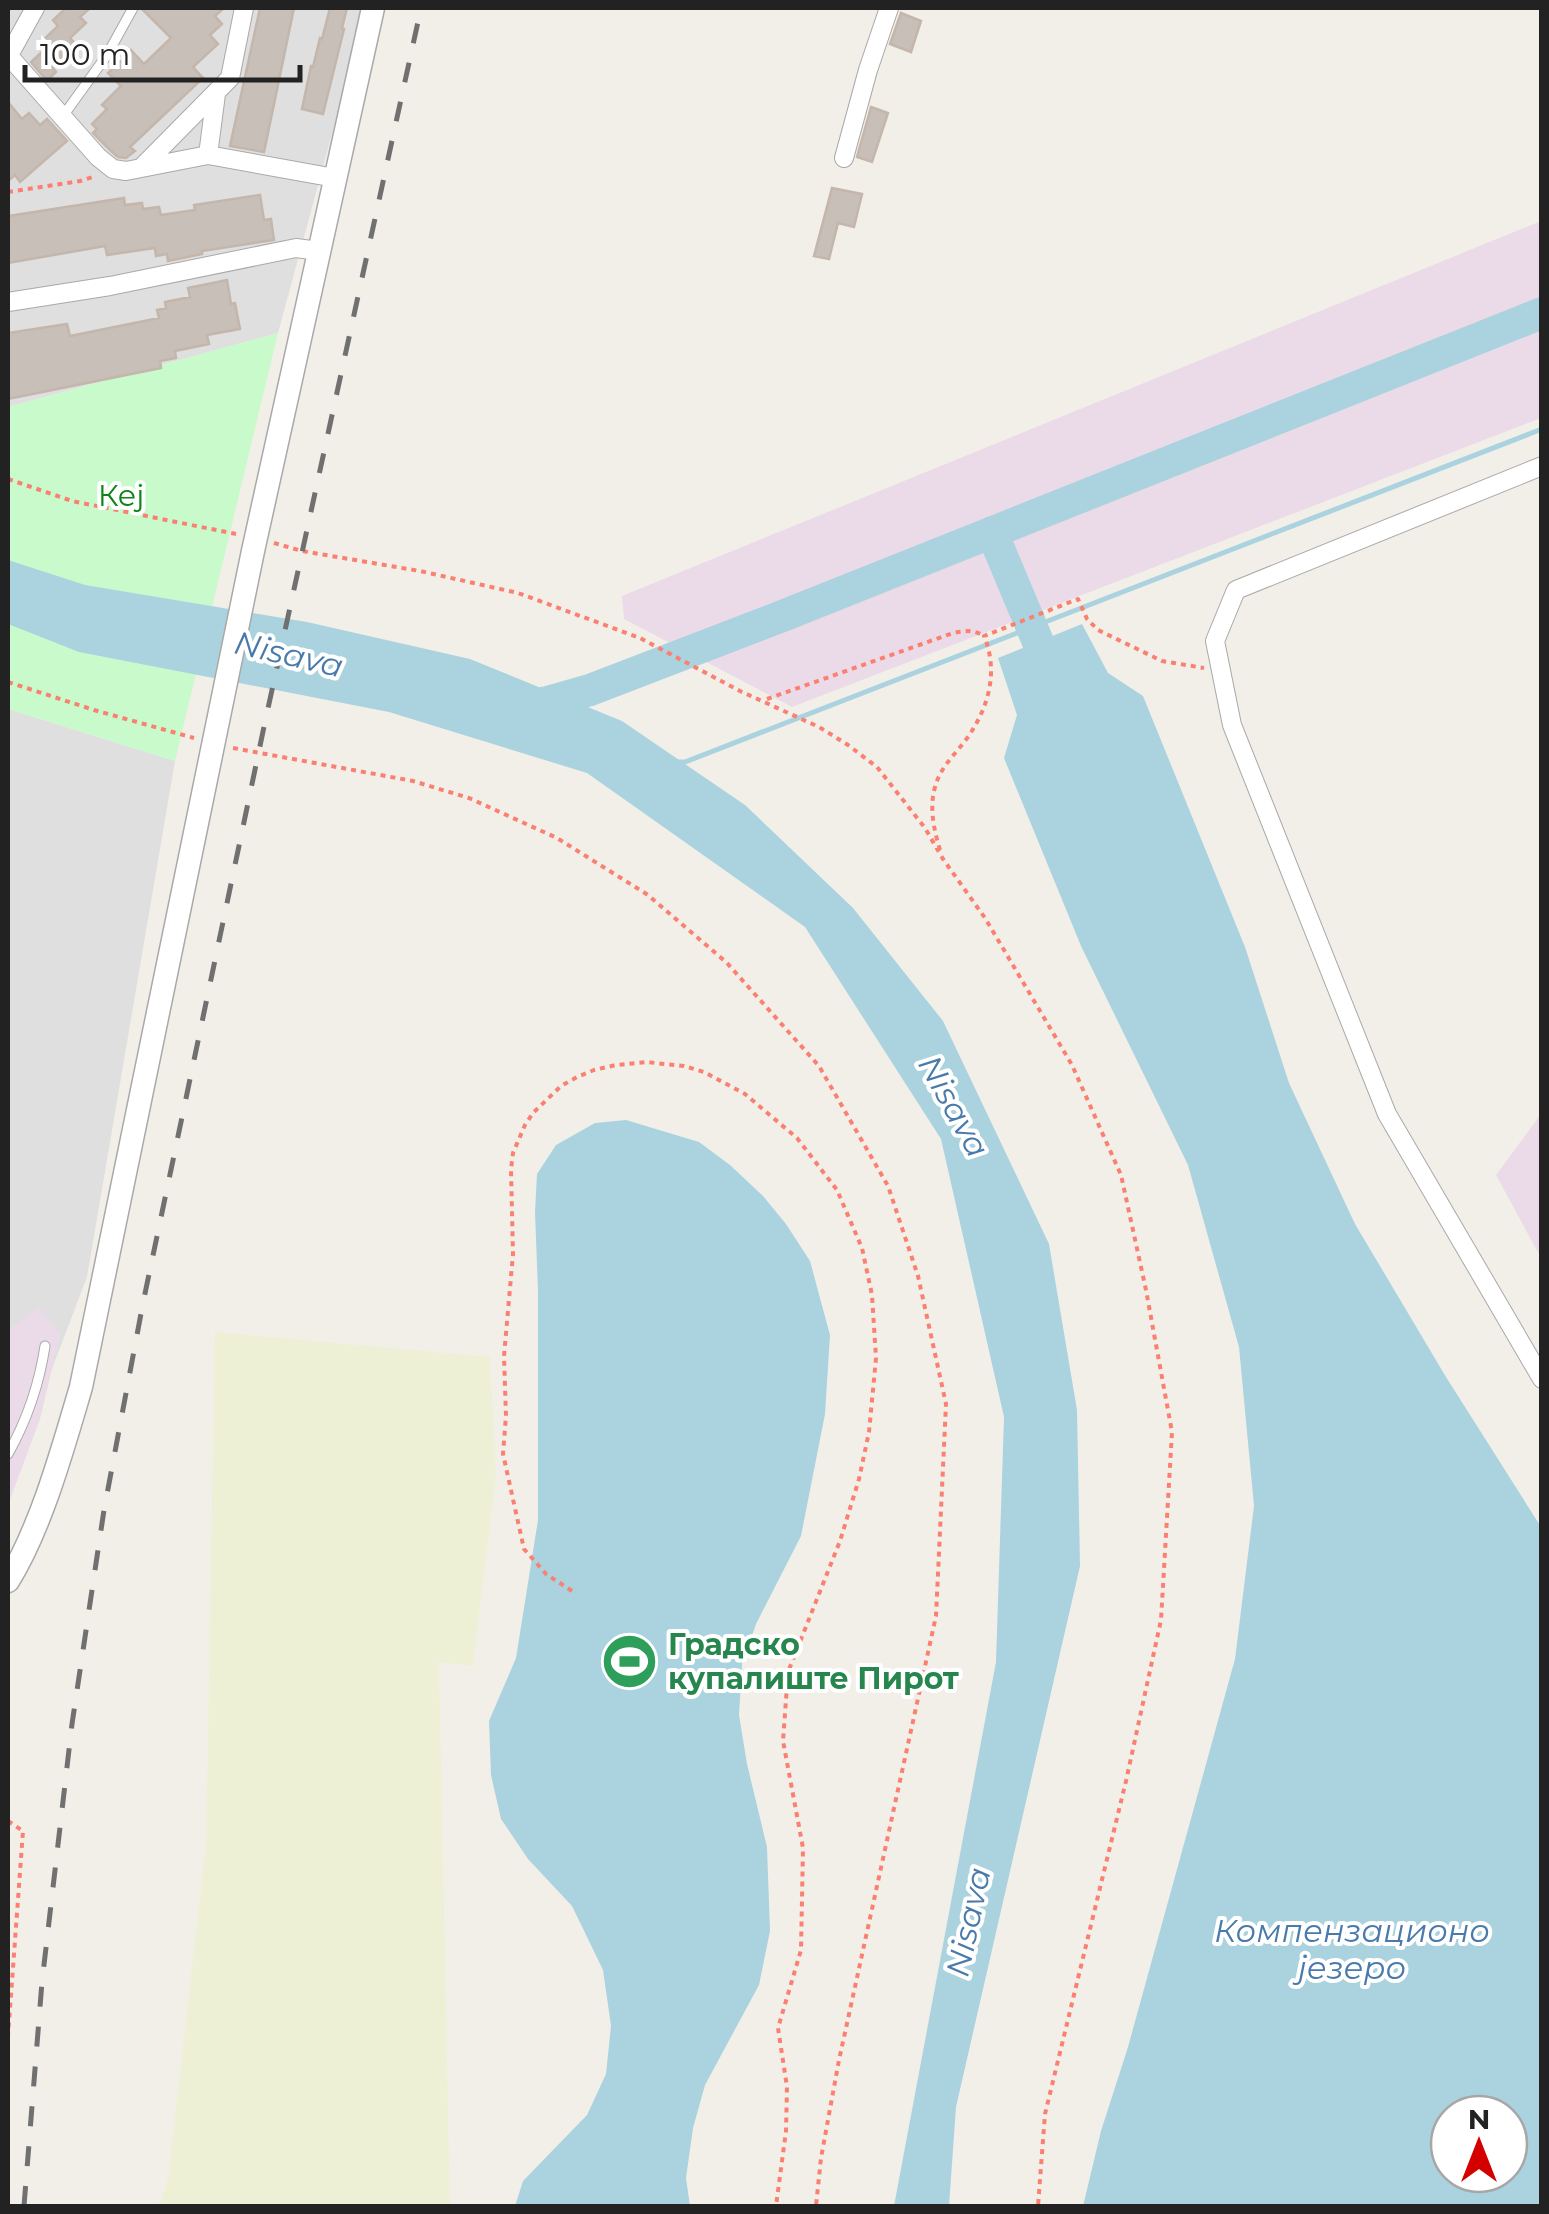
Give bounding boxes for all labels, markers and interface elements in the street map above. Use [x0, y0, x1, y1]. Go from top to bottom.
scale bar [25, 20, 300, 82]
text: 100 m [40, 36, 130, 73]
park label: Кеј [98, 477, 144, 514]
water label: Nisava [231, 623, 347, 685]
water label: Nisava [910, 1048, 998, 1164]
place label: Градско купалиште Пирот [668, 1626, 959, 1697]
sports icon: Градско купалиште Пирот [599, 1631, 659, 1691]
water label: Nisava [937, 1864, 999, 1980]
water label: Компензационо језеро [1214, 1911, 1490, 1987]
north arrow [1429, 2094, 1529, 2194]
text: N [1468, 2102, 1490, 2136]

